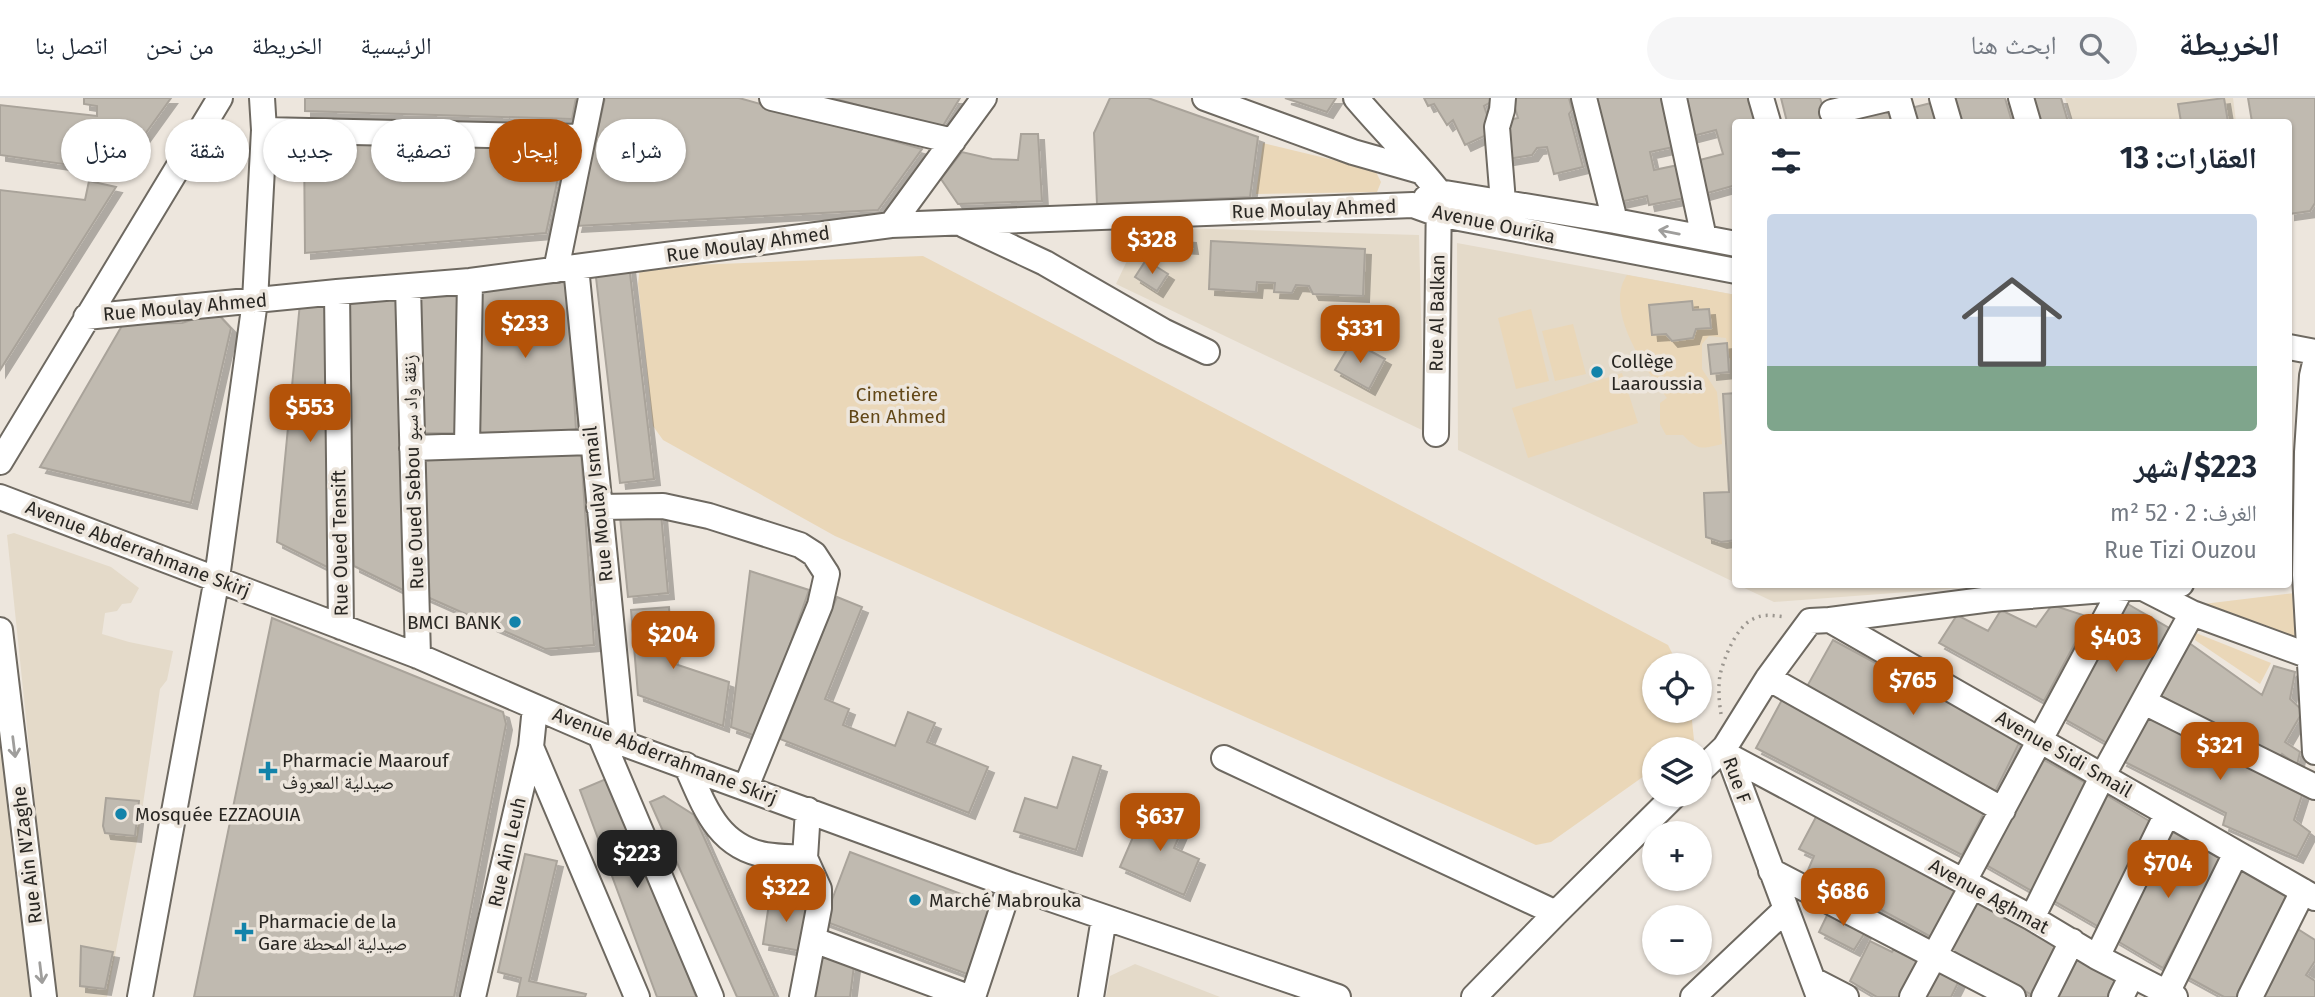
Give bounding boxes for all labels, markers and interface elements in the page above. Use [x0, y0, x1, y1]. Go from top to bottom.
search box [1647, 17, 2137, 80]
text: الخريطة [2179, 24, 2280, 64]
icon: search [2075, 29, 2113, 67]
text: ابحث هنا [1971, 30, 2057, 61]
text: اتصل بنا [35, 32, 108, 60]
text: من نحن [146, 32, 214, 60]
text: الخريطة [252, 32, 322, 60]
text: الرئيسية [360, 32, 432, 60]
chip: منزل [61, 119, 151, 182]
chip: شقة [165, 119, 249, 182]
chip: جديد [263, 119, 357, 182]
chip: تصفية [371, 119, 475, 182]
chip: إيجار [489, 119, 582, 182]
chip: شراء [596, 119, 686, 182]
text: العقارات: 13 [2120, 140, 2257, 176]
icon: filters [1767, 142, 1805, 180]
street label: Rue Moulay Ahmed [1231, 195, 1397, 223]
street label: Avenue Ourika [1431, 200, 1557, 248]
pin: $328 [1111, 216, 1193, 276]
street label: Rue Moulay Ahmed [665, 221, 831, 267]
one-way arrow [1658, 224, 1681, 238]
text: $328 [1127, 225, 1177, 253]
street label: Rue Al Balkan [1424, 254, 1450, 372]
icon: home [1949, 259, 2075, 385]
street label: Rue Moulay Ahmed [102, 288, 268, 326]
pin: $233 [484, 300, 566, 360]
pin: $331 [1319, 306, 1401, 365]
text: $233 [501, 309, 549, 337]
text: $331 [1337, 314, 1383, 342]
place label: Collège Laaroussia [1611, 350, 1703, 395]
street label: Rue Oued Sebou زنقة واد سبو [397, 354, 429, 590]
marker: Collège Laaroussia [1589, 364, 1605, 380]
park label: Cimetière Ben Ahmed [848, 383, 946, 428]
pin: $553 [269, 384, 351, 444]
text: $553 [286, 393, 334, 421]
street label: Rue Moulay Ismail [578, 424, 618, 583]
text: $223/شهر [2134, 449, 2257, 485]
street label: Rue Oued Tensift [327, 469, 353, 617]
street label: Avenue Abderrahmane Skirj [23, 496, 253, 602]
text: الغرف: 2 · 52 m² [2110, 499, 2257, 527]
text: Rue Tizi Ouzou [2104, 536, 2257, 564]
place label: BMCI BANK [407, 611, 502, 634]
pin: $204 [632, 612, 714, 671]
marker: BMCI BANK [507, 614, 523, 630]
pin: $403 [2075, 614, 2157, 674]
text: $204 [648, 620, 698, 648]
text: $403 [2091, 623, 2141, 651]
map controls [1642, 653, 1712, 975]
button: locate [1642, 653, 1712, 723]
pin: $765 [1872, 658, 1954, 717]
text: $765 [1889, 666, 1937, 694]
street label: Avenue Abderrahmane Skirj [550, 703, 780, 809]
street label: Avenue Sidi Smail [1992, 706, 2137, 803]
pin: $321 [2179, 722, 2261, 782]
text: $321 [2197, 731, 2243, 759]
one-way arrow [8, 735, 21, 758]
button: layers [1642, 737, 1712, 807]
place label: Pharmacie Maarouf صيدلية المعروف [282, 749, 450, 794]
street label: Rue F [1718, 754, 1756, 806]
marker: Pharmacie Maarouf صيدلية المعروف [260, 763, 276, 779]
street label: Rue Ain N'Zaghe [7, 785, 47, 925]
pin: $637 [1119, 794, 1201, 853]
street label: Rue Ain Leuh [483, 795, 531, 909]
text: $637 [1136, 802, 1184, 830]
place label: Mosquée EZZAOUIA [135, 803, 301, 826]
marker: Mosquée EZZAOUIA [113, 806, 129, 822]
button: + [1642, 821, 1712, 891]
pin: $223 [596, 830, 678, 890]
text: $223 [613, 839, 661, 867]
pin: $704 [2127, 840, 2209, 900]
text: $704 [2143, 849, 2193, 877]
street label: Avenue Aghmat [1925, 854, 2053, 938]
pin: $322 [745, 864, 827, 924]
pin: $686 [1802, 868, 1884, 928]
text: $322 [762, 873, 810, 901]
text: $686 [1817, 877, 1869, 905]
place label: Marché Mabrouka [929, 889, 1082, 912]
marker: Marché Mabrouka [907, 892, 923, 908]
button: − [1642, 905, 1712, 975]
place label: Pharmacie de la Gare صيدلية المحطة [258, 910, 407, 955]
marker: Pharmacie de la Gare صيدلية المحطة [236, 924, 252, 940]
one-way arrow [35, 961, 48, 984]

